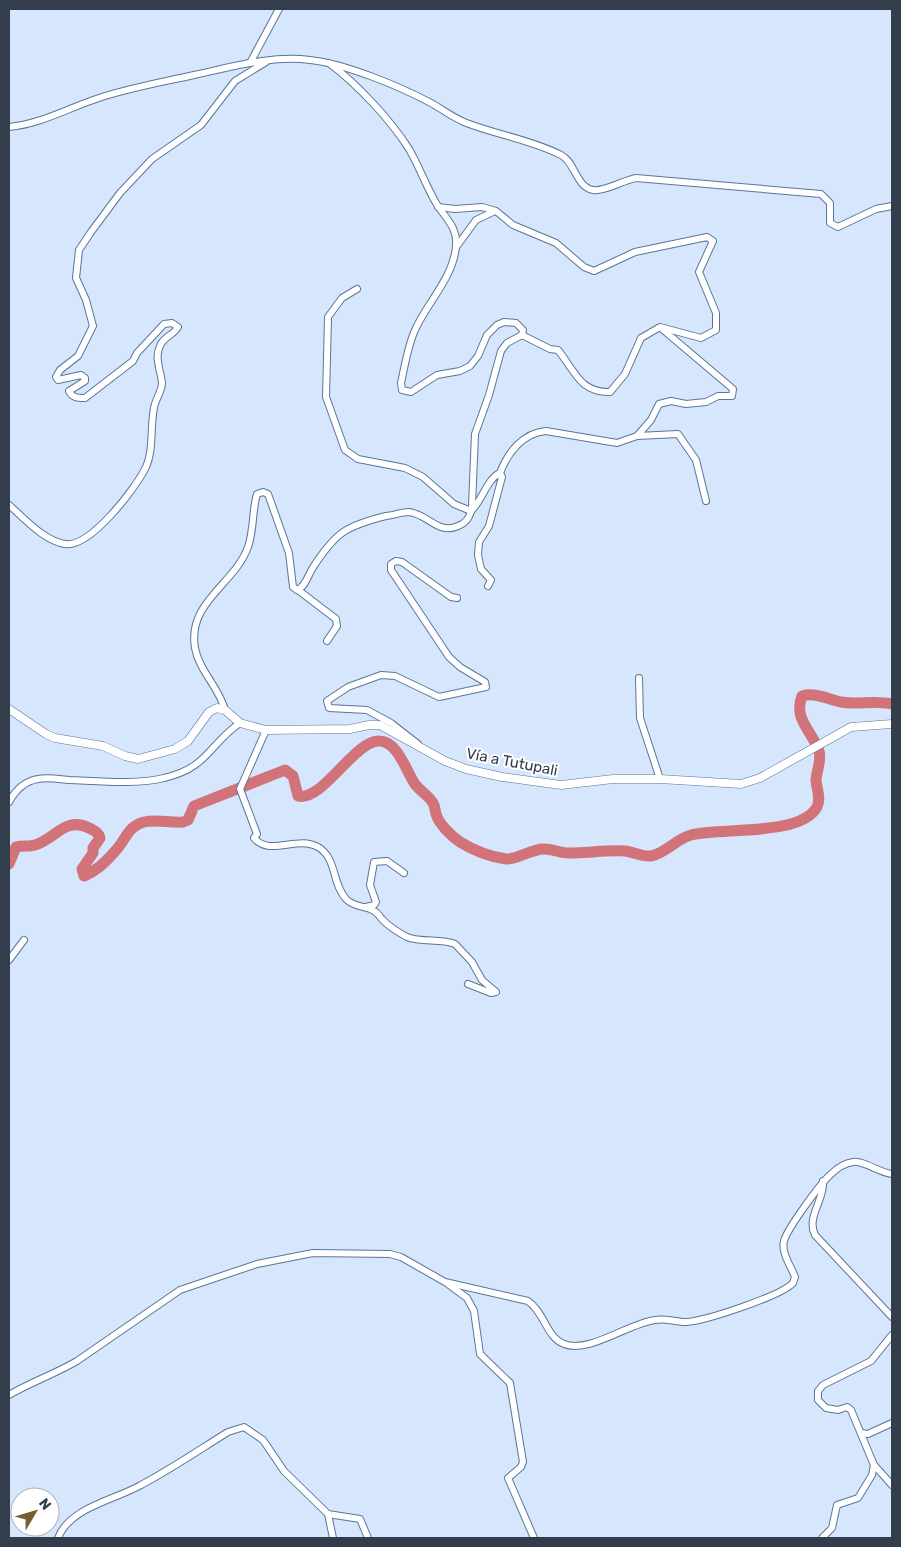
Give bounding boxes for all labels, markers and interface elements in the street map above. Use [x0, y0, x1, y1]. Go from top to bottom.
street label: Vía a Tutupali [465, 744, 559, 780]
north arrow [10, 1487, 60, 1537]
text: N [35, 1495, 55, 1514]

